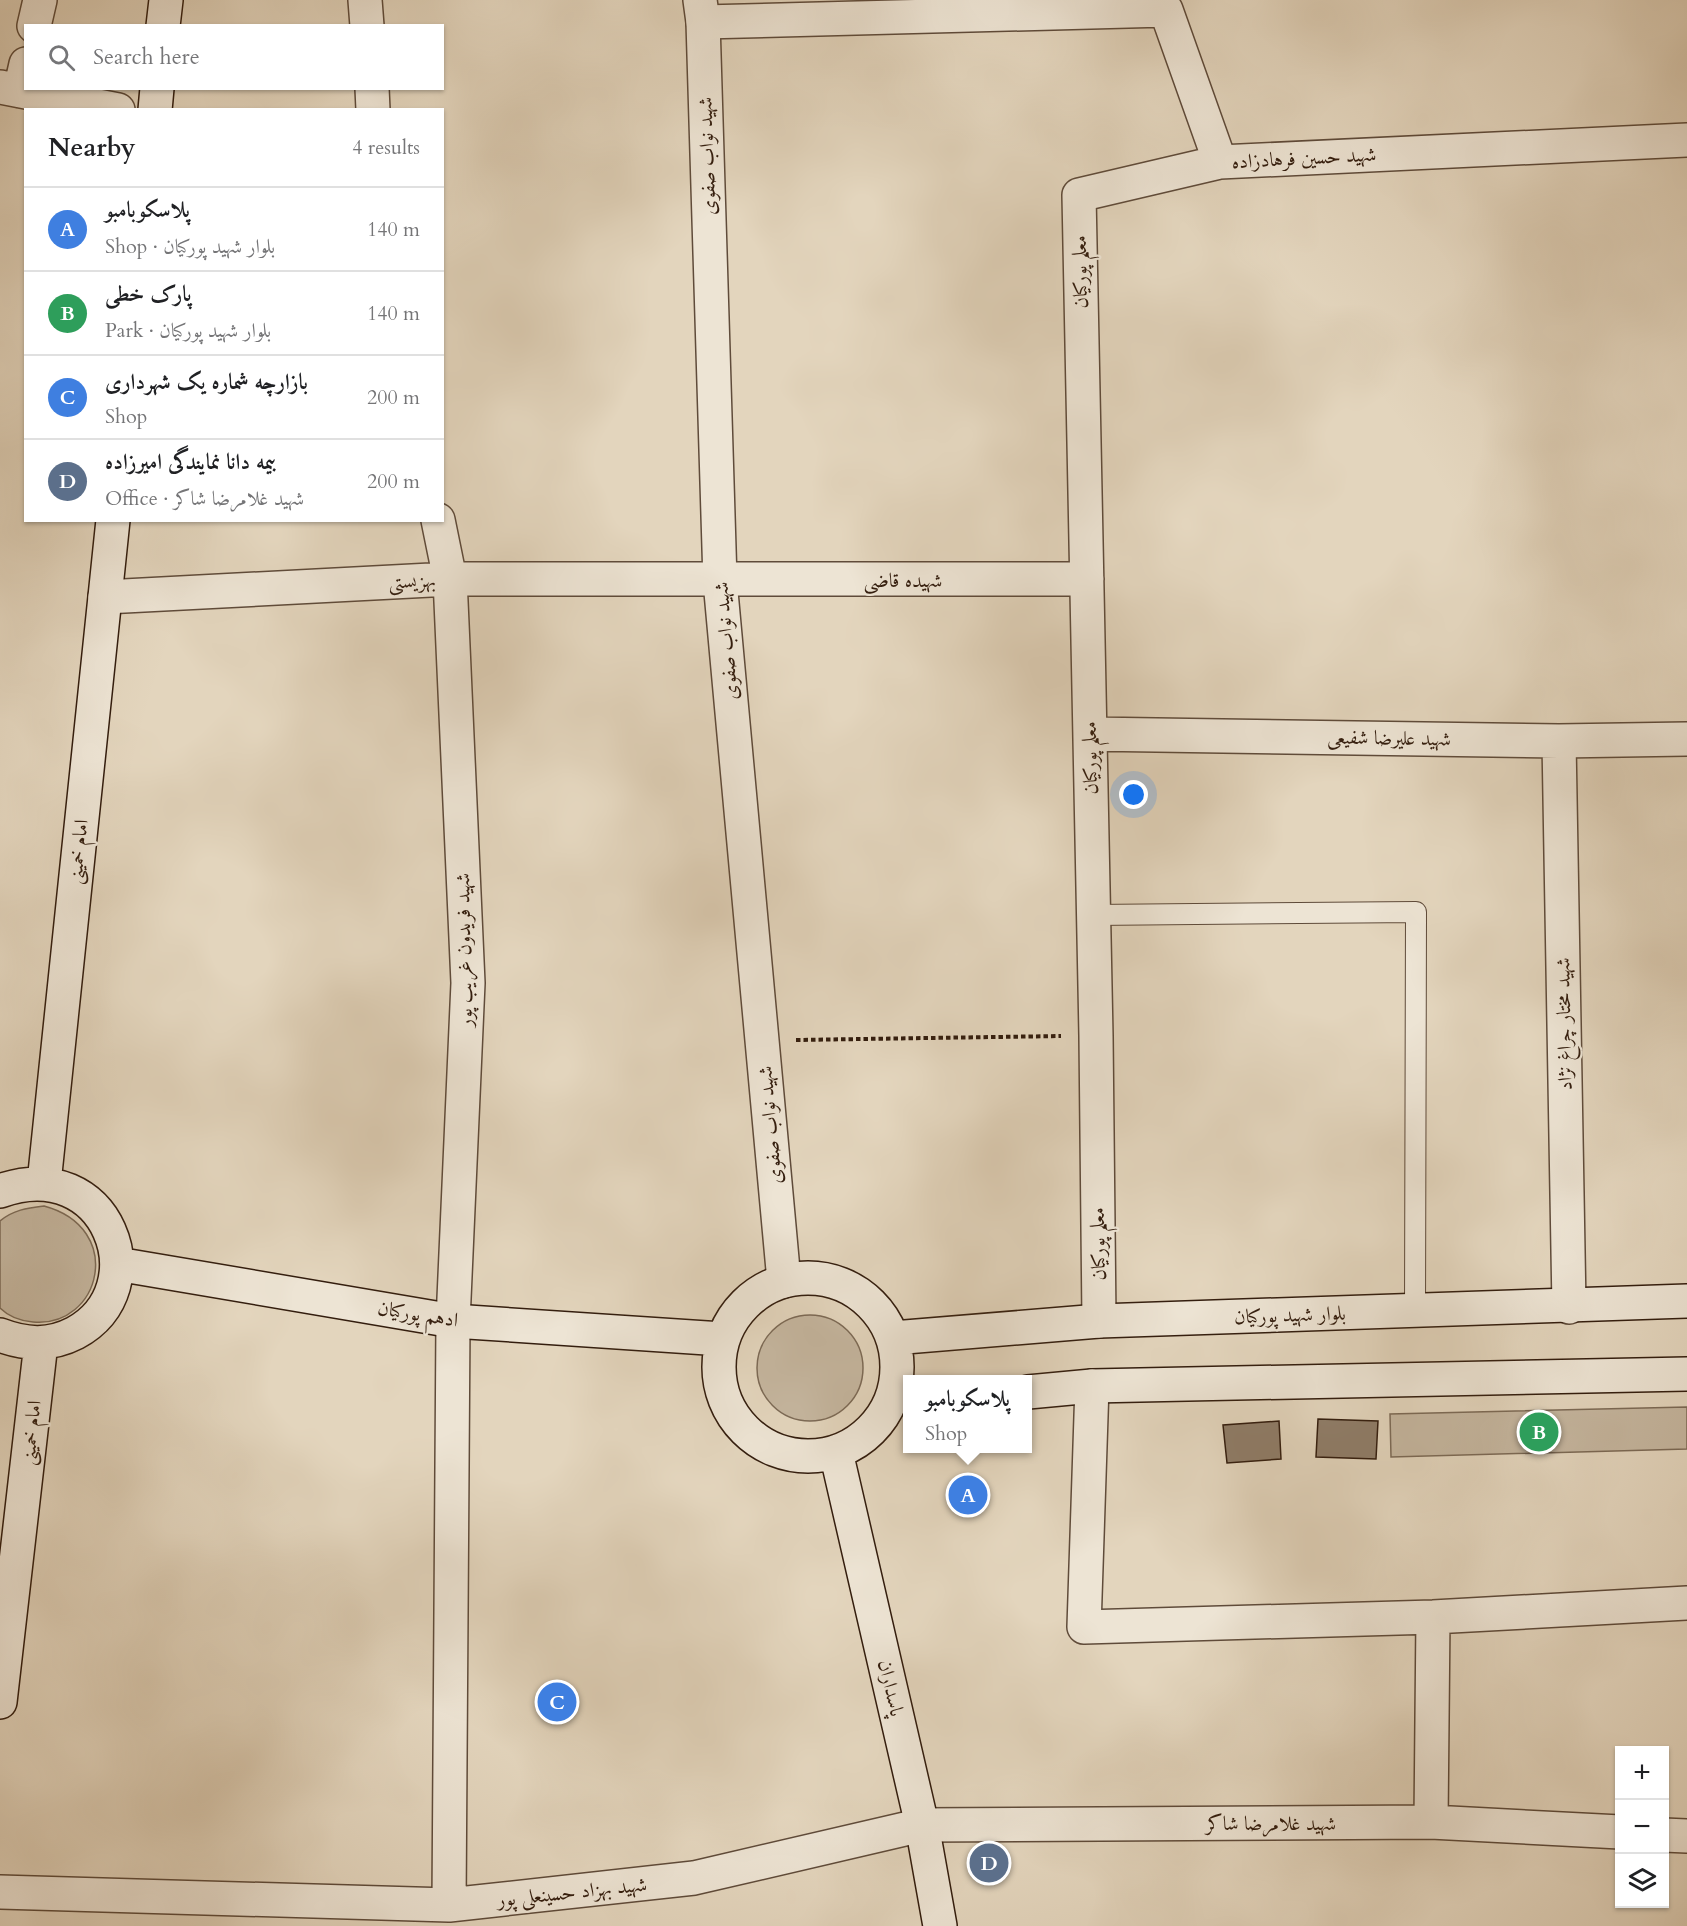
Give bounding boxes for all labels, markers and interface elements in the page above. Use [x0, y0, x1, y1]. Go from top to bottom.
search box [24, 24, 444, 90]
icon: search [45, 41, 78, 74]
text: Search here [93, 42, 200, 72]
street label: شهید نواب صفوی [691, 96, 723, 216]
text: Nearby [48, 130, 136, 165]
text: 4 results [352, 134, 420, 161]
street label: شهید حسین فرهادزاده [1231, 141, 1377, 175]
text: پلاسکوبامبو [105, 195, 190, 225]
text: A [60, 216, 75, 243]
text: 140 m [367, 216, 420, 243]
text: Shop · بلوار شهید پورکیان [105, 233, 275, 260]
street label: معلم پورکیان [1066, 235, 1101, 309]
text: پارک خطی [105, 279, 192, 309]
text: B [60, 300, 75, 327]
text: 140 m [367, 300, 420, 327]
text: Park · بلوار شهید پورکیان [105, 317, 271, 344]
text: بازارچه شماره یک شهرداری [105, 367, 308, 397]
text: C [60, 384, 75, 411]
text: 200 m [367, 384, 420, 411]
text: Shop [105, 403, 147, 430]
text: بیمه دانا نمایندگی امیرزاده [105, 447, 276, 477]
text: D [59, 468, 76, 495]
text: 200 m [367, 468, 420, 495]
text: Office · شهید غلامرضا شاکر [105, 485, 304, 512]
street label: بهزیستی [387, 566, 437, 597]
street label: شهیده قاضی [864, 567, 942, 595]
street label: شهید نواب صفوی [707, 581, 745, 701]
street label: معلم پورکیان [1076, 721, 1111, 795]
street label: شهید علیرضا شفیعی [1327, 723, 1451, 753]
your location [1119, 780, 1148, 809]
street label: امام خمینی [61, 818, 99, 886]
street label: شهید فریدون غریب پور [449, 873, 480, 1029]
street label: شهید مختار چراغ نژاد [1549, 957, 1583, 1091]
street label: شهید نواب صفوی [751, 1065, 789, 1185]
street label: معلم پورکیان [1084, 1207, 1119, 1281]
street label: ادهم پورکیان [375, 1294, 460, 1339]
street label: بلوار شهید پورکیان [1234, 1300, 1346, 1331]
popup [903, 1375, 1032, 1453]
text: پلاسکوبامبو [925, 1384, 1010, 1414]
street label: امام خمینی [14, 1399, 52, 1467]
pin: B [1520, 1410, 1558, 1454]
text: Shop [925, 1420, 967, 1447]
pin: A [948, 1472, 988, 1518]
street label: پاسداران [870, 1657, 911, 1720]
pin: C [538, 1680, 576, 1724]
map controls [1615, 1746, 1669, 1908]
button: + [1615, 1746, 1669, 1800]
button: − [1615, 1800, 1669, 1854]
street label: شهید غلامرضا شاکر [1204, 1810, 1336, 1837]
pin: D [970, 1840, 1008, 1886]
button: layers [1615, 1854, 1669, 1908]
street label: شهید بهزاد حسینعلی پور [494, 1871, 649, 1915]

